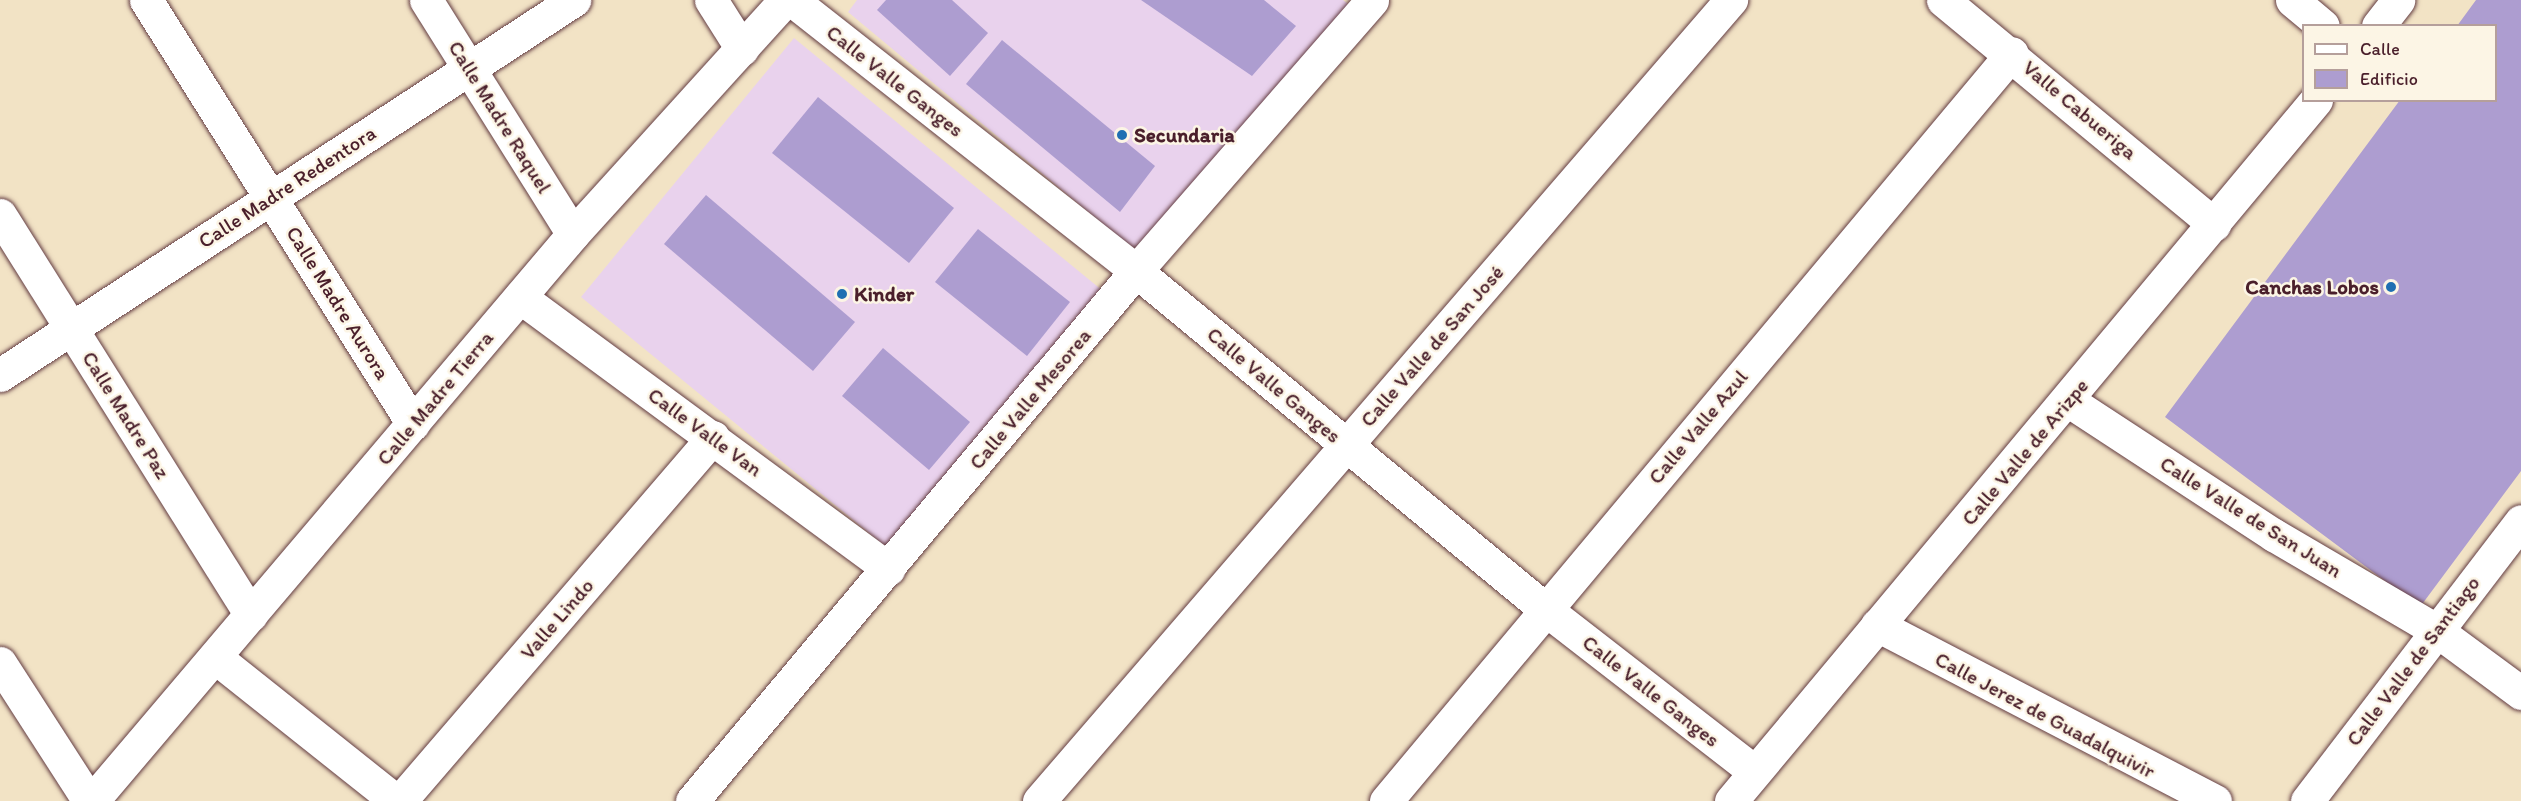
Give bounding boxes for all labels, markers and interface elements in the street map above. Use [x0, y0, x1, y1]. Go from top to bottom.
street label: Calle Valle Ganges [821, 20, 969, 142]
legend [2302, 24, 2497, 102]
street label: Calle Madre Raquel [443, 36, 557, 198]
text: Calle [2360, 38, 2400, 60]
street label: Valle Cabueriga [2018, 55, 2142, 165]
text: Edificio [2360, 68, 2418, 90]
street label: Calle Madre Redentora [194, 120, 380, 254]
place label: Secundaria [1134, 122, 1235, 148]
marker: Secundaria [1115, 128, 1129, 142]
street label: Calle Madre Aurora [281, 222, 395, 384]
street label: Calle Valle de San José [1355, 260, 1509, 432]
place label: Canchas Lobos [2245, 274, 2379, 300]
marker: Canchas Lobos [2384, 280, 2398, 294]
place label: Kinder [854, 281, 914, 307]
marker: Kinder [835, 287, 849, 301]
street label: Calle Valle Ganges [1202, 322, 1346, 448]
street label: Calle Valle Mesorea [964, 324, 1096, 474]
street label: Calle Madre Tierra [372, 326, 498, 470]
street label: Calle Madre Paz [77, 347, 175, 483]
street label: Calle Valle Azul [1643, 365, 1753, 489]
street label: Calle Valle de Arizpe [1956, 373, 2094, 531]
street label: Calle Valle Van [643, 382, 767, 482]
street label: Calle Valle de San Juan [2155, 451, 2347, 583]
street label: Calle Valle de Santiago [2341, 571, 2485, 751]
street label: Valle Lindo [515, 573, 599, 665]
street label: Calle Valle Ganges [1577, 630, 1725, 752]
street label: Calle Jerez de Guadalquivir [1931, 646, 2159, 784]

